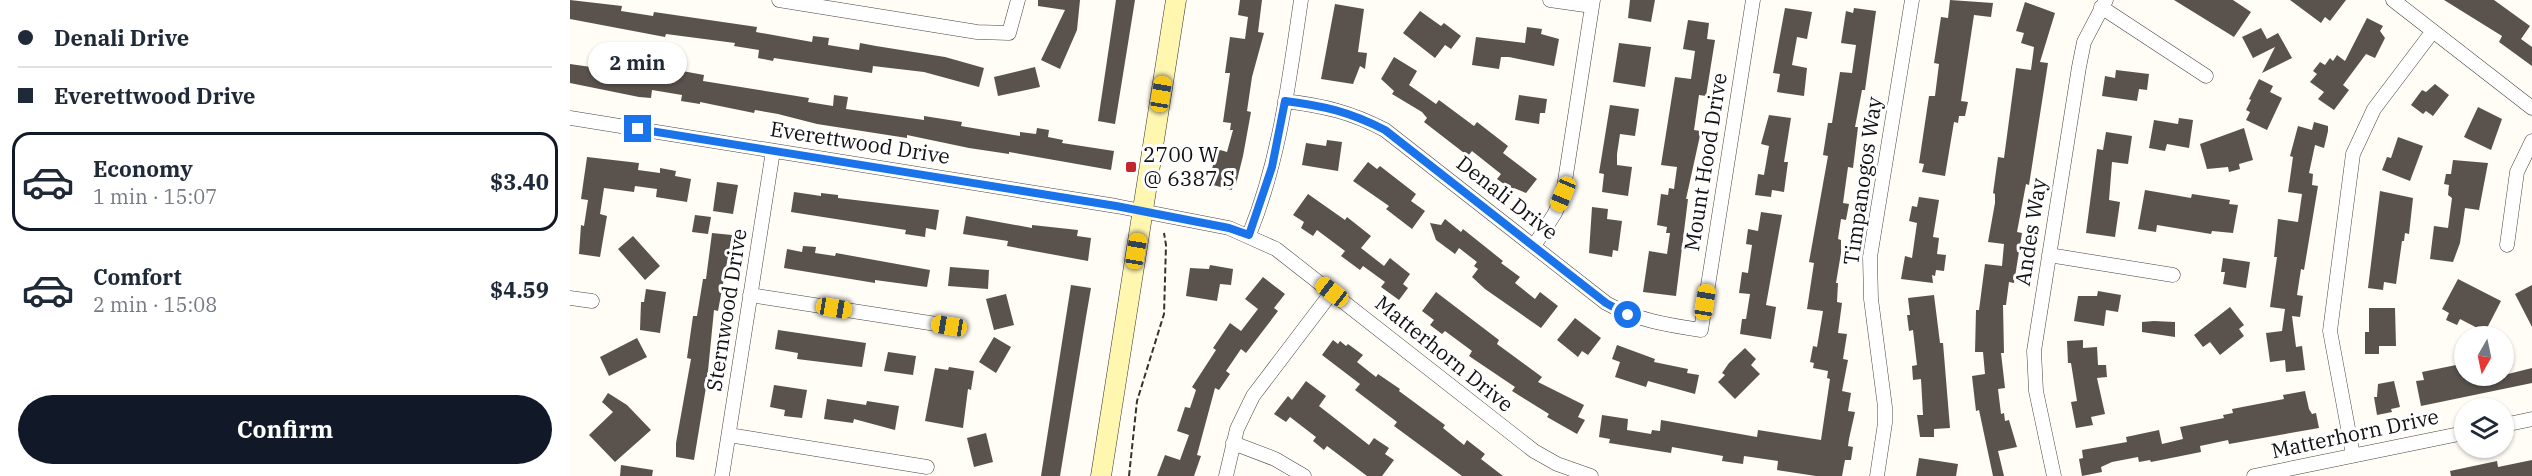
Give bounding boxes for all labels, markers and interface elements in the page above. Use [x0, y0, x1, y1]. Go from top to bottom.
text: Denali Drive [54, 23, 189, 52]
callout: 2 min [589, 42, 688, 84]
text: 2 min [610, 49, 666, 76]
street label: Mount Hood Drive [1677, 71, 1733, 253]
car [1149, 75, 1173, 113]
text: Everettwood Drive [54, 81, 255, 110]
street label: Timpanogos Way [1836, 94, 1888, 267]
street label: Everettwood Drive [768, 114, 952, 170]
route end [624, 115, 651, 142]
place label: 2700 W @ 6387 S [1143, 140, 1235, 192]
street label: Denali Drive [1451, 149, 1564, 246]
text: Economy [93, 154, 193, 183]
icon: car [21, 155, 75, 209]
marker: 2700 W @ 6387 S [1124, 160, 1138, 174]
text: $3.40 [490, 167, 549, 196]
car [1548, 174, 1578, 214]
street label: Andes Way [2008, 175, 2052, 288]
text: 1 min · 15:07 [93, 183, 217, 210]
street label: Sternwood Drive [699, 226, 753, 393]
car [1124, 232, 1148, 270]
text: Comfort [93, 262, 182, 291]
icon: car [21, 263, 75, 317]
car [1312, 274, 1352, 310]
text: $4.59 [490, 275, 549, 304]
car [1693, 283, 1717, 321]
street label: Matterhorn Drive [1370, 289, 1520, 418]
text: 2 min · 15:08 [93, 291, 217, 318]
car [815, 296, 853, 320]
route start [1614, 301, 1641, 328]
car [930, 314, 968, 338]
north arrow [2454, 326, 2514, 386]
map controls [2454, 326, 2514, 458]
button: Confirm [18, 395, 552, 464]
button: layers [2454, 398, 2514, 458]
street label: Matterhorn Drive [2269, 402, 2441, 464]

